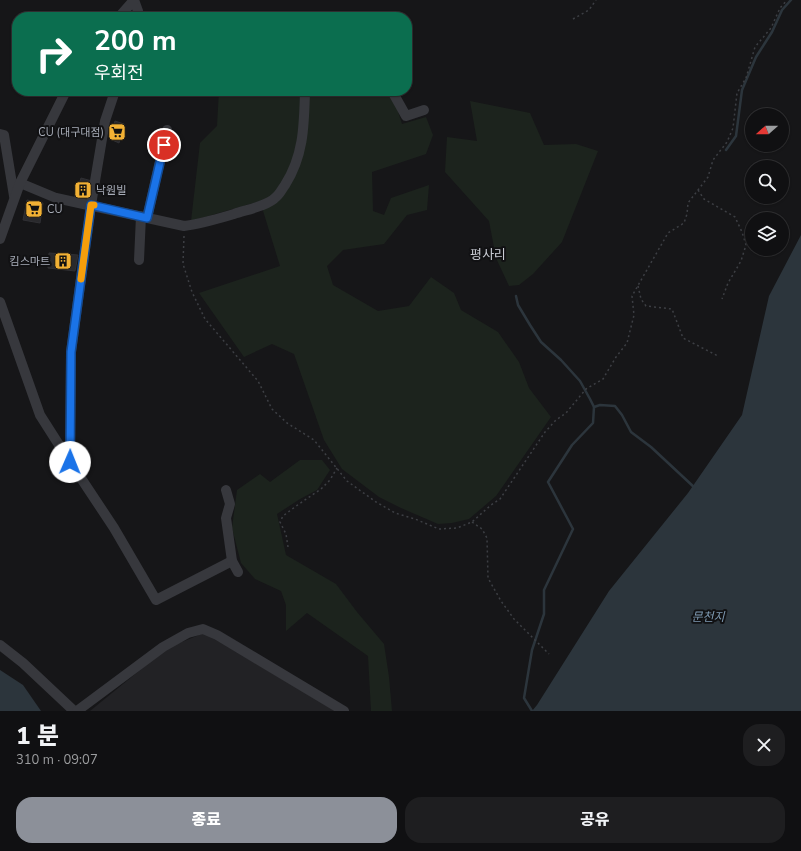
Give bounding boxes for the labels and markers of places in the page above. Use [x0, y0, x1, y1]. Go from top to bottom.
supermarket icon: CU (대구대점) [107, 122, 127, 142]
place label: CU (대구대점) [38, 125, 104, 140]
pin [147, 128, 181, 162]
building icon: 낙원빌 [73, 180, 93, 200]
place label: 낙원빌 [96, 183, 126, 198]
supermarket icon: CU [24, 199, 44, 219]
place label: CU [47, 202, 62, 217]
building icon: 킴스마트 [53, 251, 73, 271]
place label: 킴스마트 [10, 254, 50, 269]

